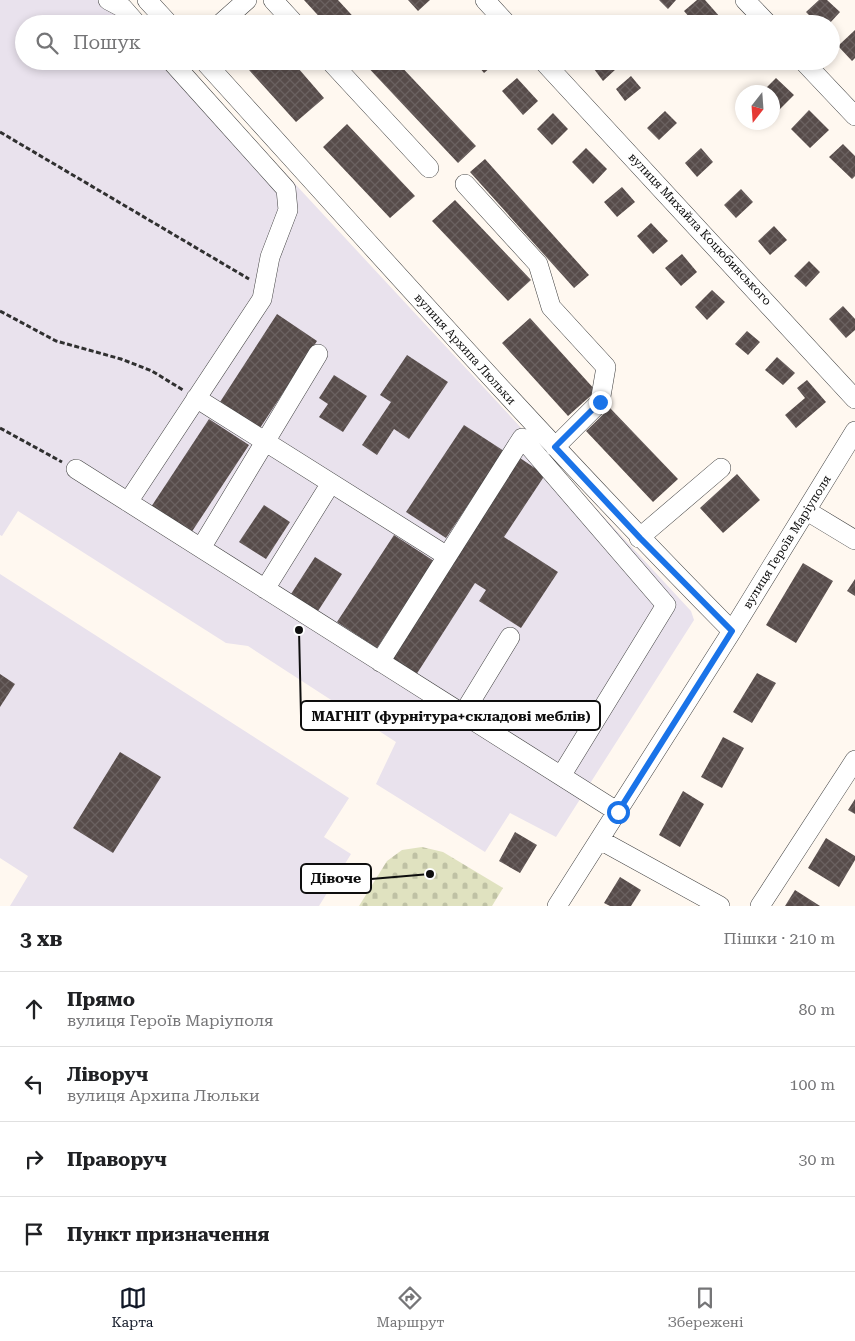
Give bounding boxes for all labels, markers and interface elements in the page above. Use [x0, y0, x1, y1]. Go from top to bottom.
search box [15, 15, 840, 70]
icon: search [33, 29, 61, 57]
text: Пошук [73, 31, 141, 54]
north arrow [735, 85, 780, 130]
street label: вулиця Михайла Коцюбинського [626, 150, 774, 308]
street label: вулиця Архипа Люльки [411, 291, 519, 407]
route end [589, 391, 612, 414]
street label: вулиця Героїв Маріуполя [740, 473, 834, 611]
callout: МАГНІТ (фурнітура+складові меблів) [301, 701, 600, 730]
text: МАГНІТ (фурнітура+складові меблів) [311, 708, 591, 724]
route start [607, 801, 630, 824]
callout: Дівоче [301, 864, 371, 893]
text: Дівоче [311, 870, 361, 886]
text: 3 хв [20, 927, 63, 951]
text: Пішки · 210 m [724, 929, 835, 948]
text: Прямо [67, 988, 135, 1011]
icon: ahead [20, 995, 48, 1023]
text: 80 m [798, 1000, 835, 1019]
text: вулиця Героїв Маріуполя [67, 1011, 273, 1030]
text: Ліворуч [67, 1063, 148, 1086]
icon: left [20, 1070, 48, 1098]
text: 100 m [789, 1075, 835, 1094]
text: вулиця Архипа Люльки [67, 1086, 260, 1105]
icon: right [20, 1145, 48, 1173]
text: Праворуч [67, 1148, 167, 1171]
text: 30 m [798, 1150, 835, 1169]
icon: arrive [20, 1220, 48, 1248]
text: Пункт призначення [67, 1223, 269, 1246]
tab: Карта [112, 1284, 153, 1330]
tab: Маршрут [377, 1284, 444, 1330]
tab: Збережені [667, 1284, 743, 1330]

